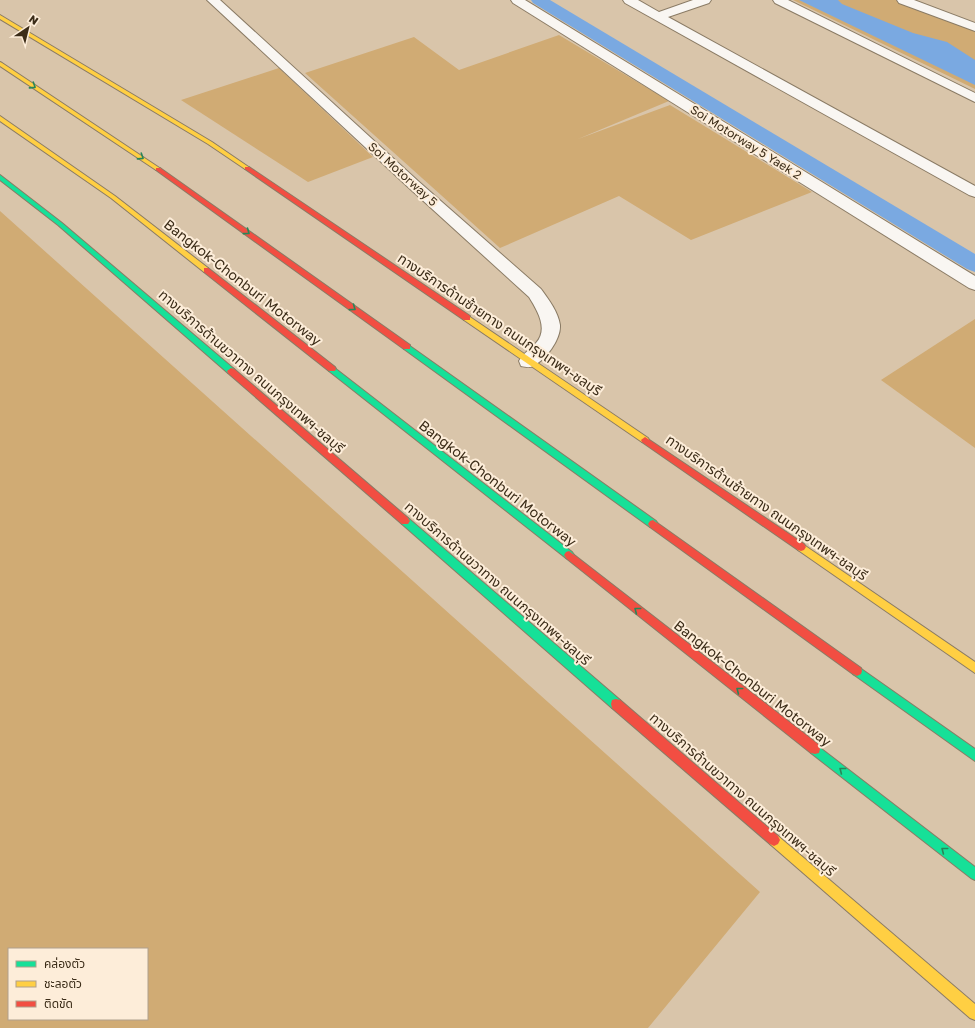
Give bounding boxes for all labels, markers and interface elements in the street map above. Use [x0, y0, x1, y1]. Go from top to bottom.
north arrow [8, 8, 48, 48]
text: N [27, 12, 41, 27]
one-way arrow [28, 81, 35, 88]
street label: Soi Motorway 5 Yaek 2 [688, 102, 804, 182]
street label: Soi Motorway 5 [365, 139, 441, 209]
one-way arrow [137, 152, 144, 160]
street label: Bangkok-Chonburi Motorway [161, 215, 325, 349]
one-way arrow [243, 227, 250, 235]
street label: ทางบริการด้านซ้ายทาง ถนนกรุงเทพฯ-ชลบุรี [394, 249, 605, 400]
street label: ทางบริการด้านขวาทาง ถนนกรุงเทพฯ-ชลบุรี [155, 286, 348, 457]
one-way arrow [348, 303, 355, 310]
street label: Bangkok-Chonburi Motorway [416, 416, 580, 550]
street label: ทางบริการด้านซ้ายทาง ถนนกรุงเทพฯ-ชลบุรี [662, 431, 871, 584]
street label: ทางบริการด้านขวาทาง ถนนกรุงเทพฯ-ชลบุรี [401, 498, 594, 669]
one-way arrow [635, 608, 642, 615]
street label: Bangkok-Chonburi Motorway [671, 616, 835, 750]
one-way arrow [737, 688, 744, 695]
street label: ทางบริการด้านขวาทาง ถนนกรุงเทพฯ-ชลบุรี [646, 709, 839, 880]
one-way arrow [839, 768, 846, 775]
one-way arrow [942, 848, 949, 855]
legend [8, 948, 148, 1020]
text: คล่องตัว [44, 956, 85, 971]
text: ชะลอตัว [44, 976, 82, 991]
text: ติดขัด [44, 996, 73, 1011]

